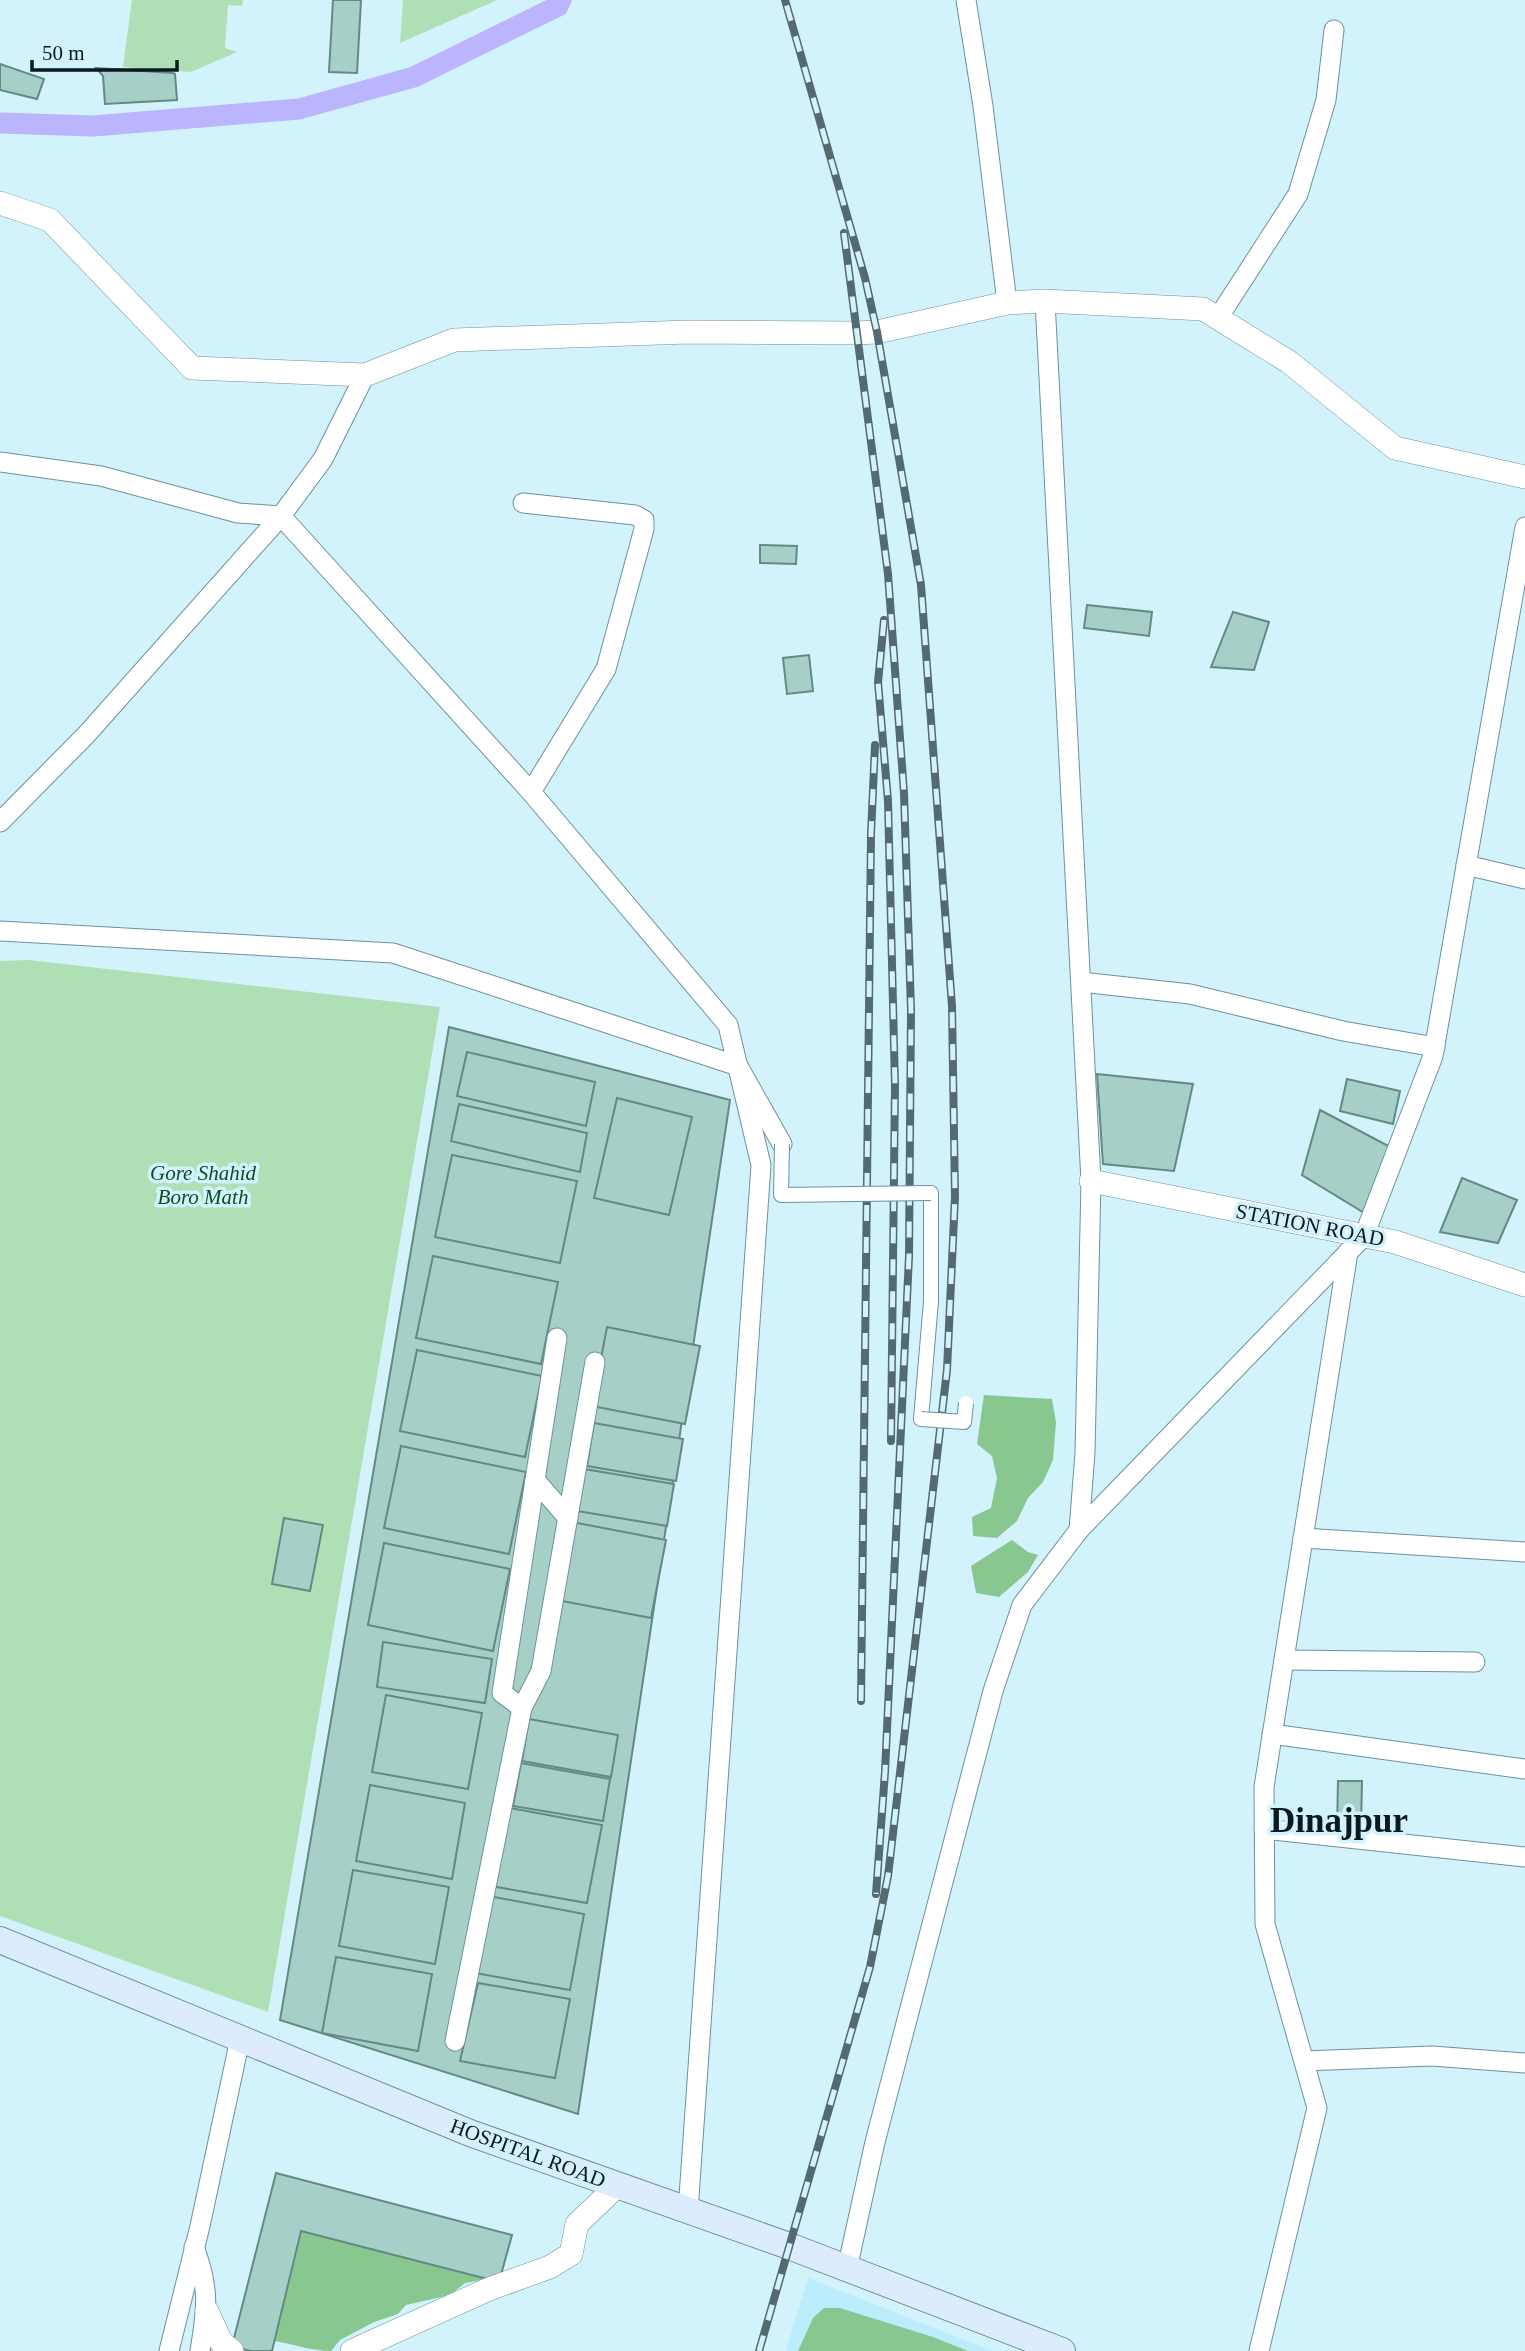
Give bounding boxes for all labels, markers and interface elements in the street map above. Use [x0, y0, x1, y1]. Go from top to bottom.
scale bar [32, 28, 177, 72]
text: 50 m [42, 41, 85, 65]
park label: Gore Shahid Boro Math [150, 1161, 256, 1209]
street label: STATION ROAD [1234, 1199, 1386, 1251]
district label: Dinajpur [1270, 1801, 1408, 1840]
street label: HOSPITAL ROAD [447, 2114, 609, 2192]

